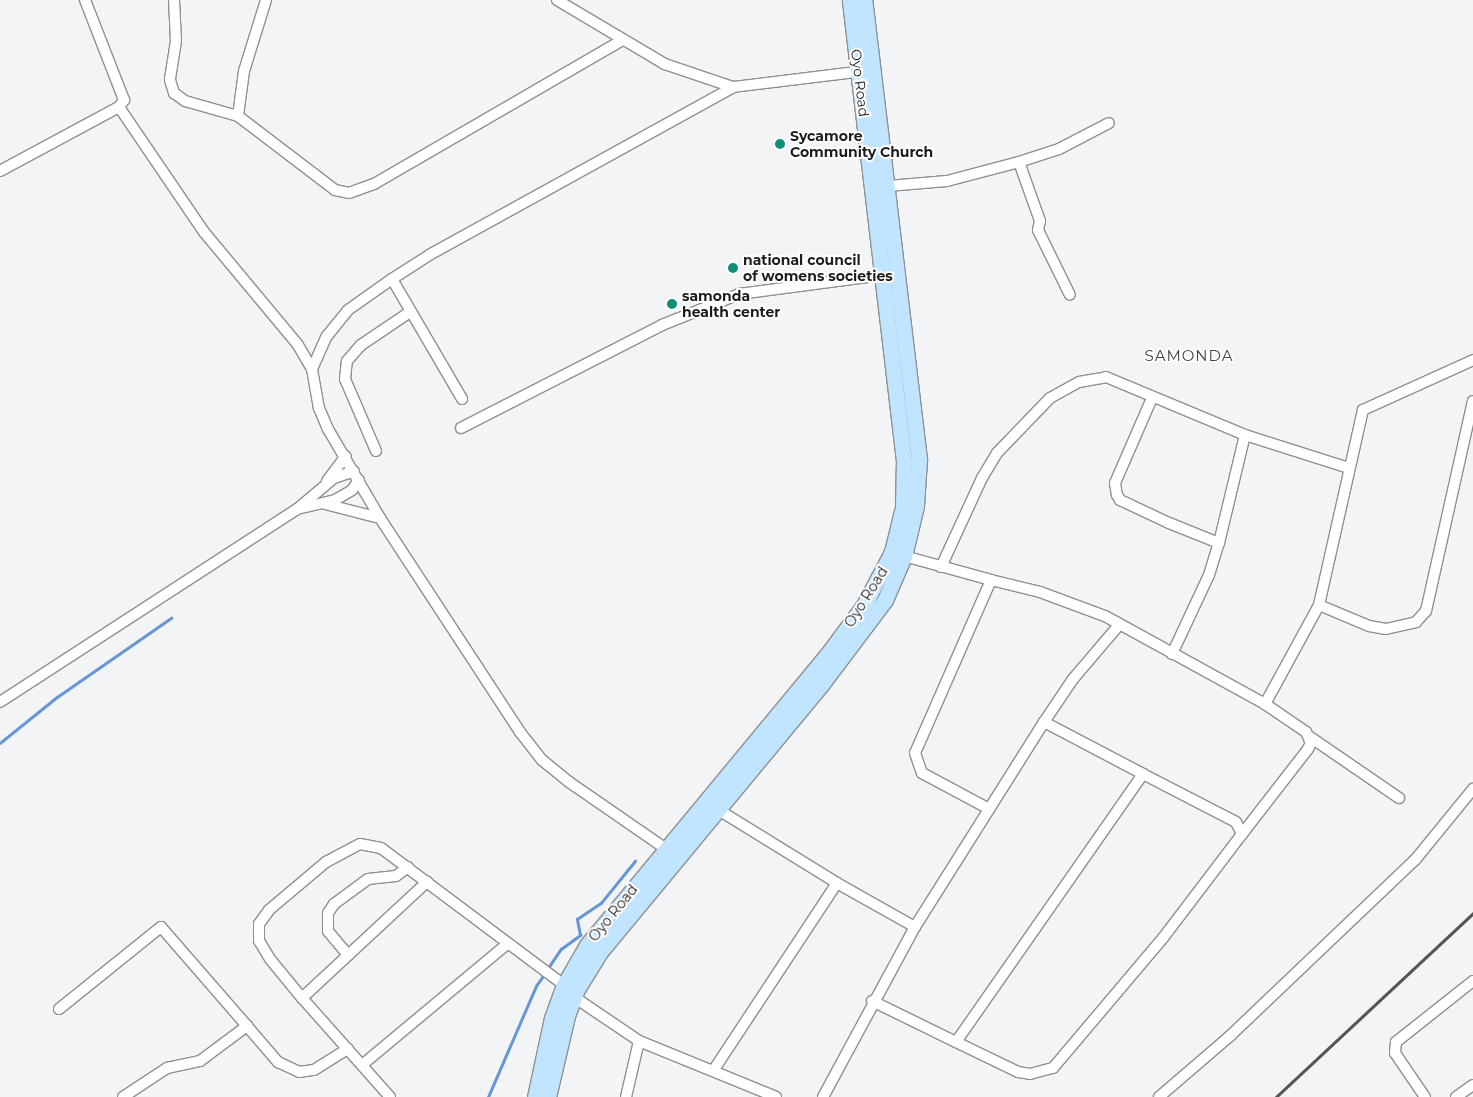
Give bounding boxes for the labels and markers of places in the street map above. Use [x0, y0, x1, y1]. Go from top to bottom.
place label: Sycamore Community Church [790, 128, 933, 160]
marker: Sycamore Community Church [774, 138, 786, 150]
place label: national council of womens societies [743, 252, 893, 284]
marker: national council of womens societies [727, 262, 739, 274]
place label: samonda health center [682, 288, 780, 321]
marker: samonda health center [666, 298, 678, 310]

